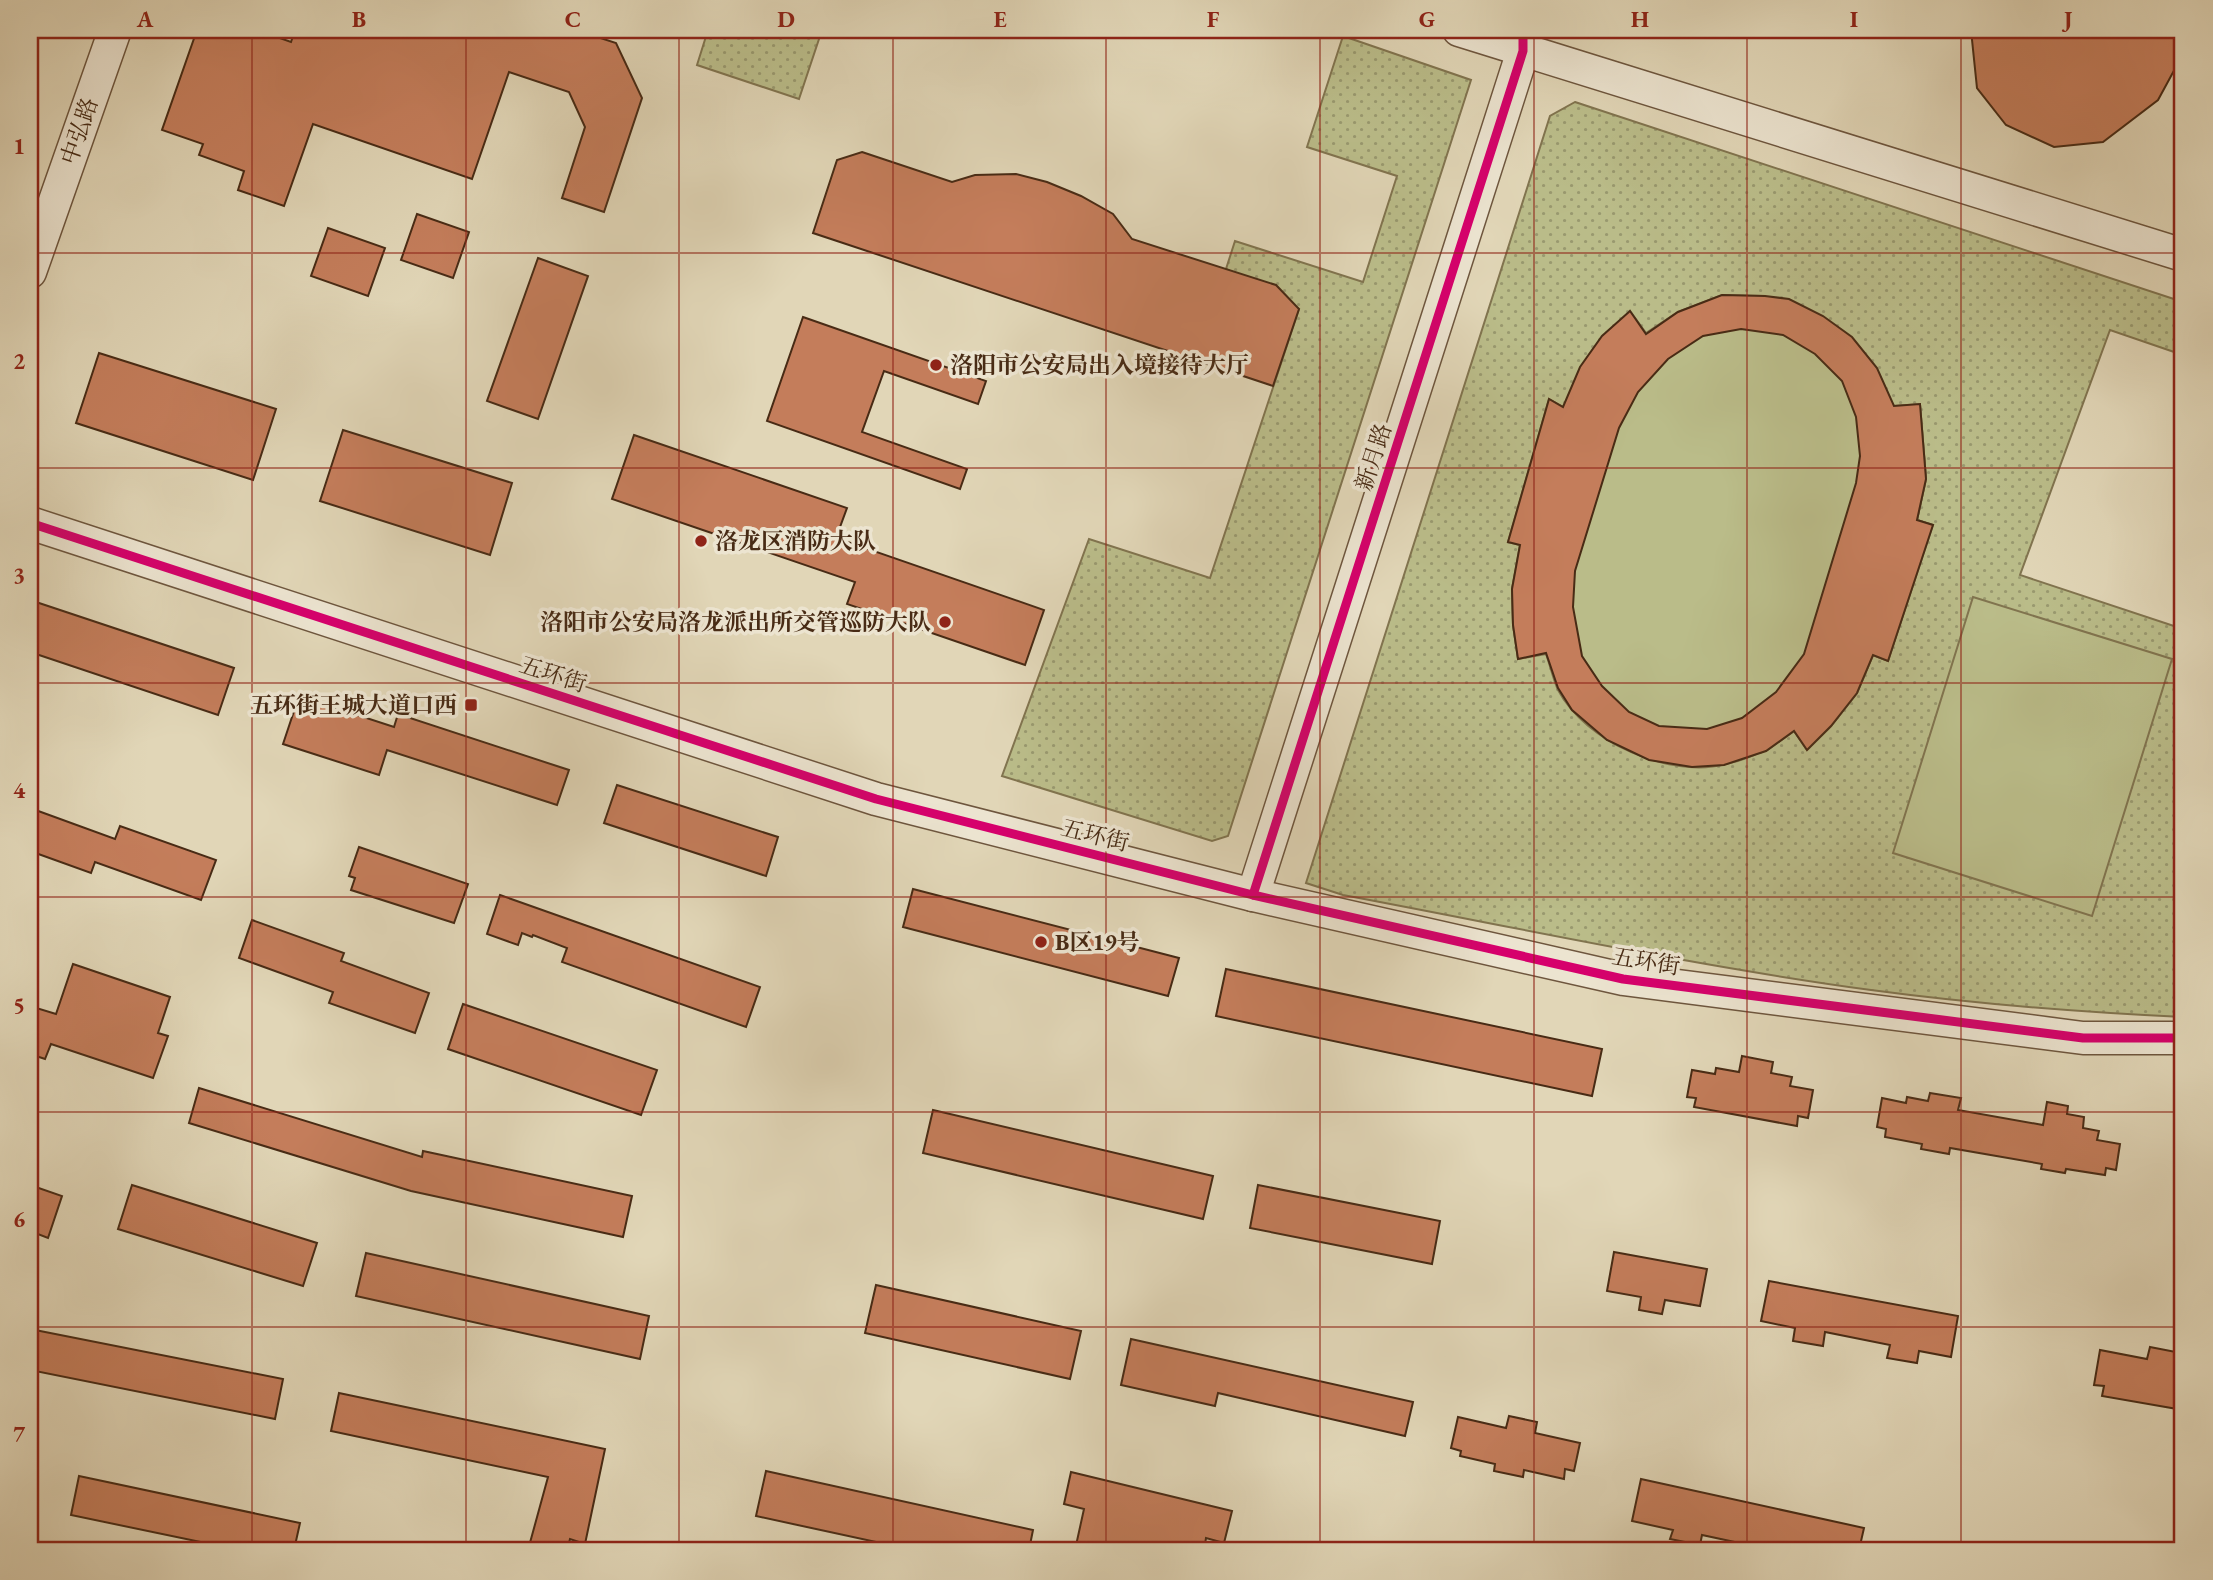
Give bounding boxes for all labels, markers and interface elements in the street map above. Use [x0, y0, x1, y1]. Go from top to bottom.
text: A [136, 4, 154, 34]
text: B [352, 4, 366, 34]
text: C [565, 4, 581, 34]
text: D [777, 4, 795, 34]
text: E [993, 4, 1007, 34]
text: F [1207, 4, 1220, 34]
text: G [1419, 4, 1435, 34]
text: H [1631, 4, 1649, 34]
text: I [1850, 4, 1858, 34]
text: J [2062, 4, 2073, 34]
street label: 中弘路 [54, 93, 104, 169]
text: 1 [13, 131, 25, 161]
text: 2 [13, 346, 25, 376]
place label: 洛阳市公安局出入境接待大厅 [950, 350, 1249, 380]
marker: 洛阳市公安局出入境接待大厅 [928, 357, 944, 373]
street label: 新月路 [1348, 420, 1398, 494]
place label: 洛龙区消防大队 [715, 526, 876, 556]
marker: 洛龙区消防大队 [693, 533, 709, 549]
text: 3 [13, 560, 25, 590]
place label: 洛阳市公安局洛龙派出所交管巡防大队 [540, 607, 931, 637]
marker: 洛阳市公安局洛龙派出所交管巡防大队 [937, 614, 953, 630]
street label: 五环街 [516, 649, 590, 699]
place label: 五环街王城大道口西 [250, 690, 457, 720]
marker: 五环街王城大道口西 [463, 697, 479, 713]
text: 4 [13, 775, 26, 805]
street label: 五环街 [1058, 812, 1132, 858]
place label: B区19号 [1055, 927, 1140, 957]
marker: B区19号 [1033, 934, 1049, 950]
street label: 五环街 [1610, 941, 1682, 981]
text: 5 [13, 990, 25, 1020]
text: 6 [13, 1204, 25, 1234]
text: 7 [13, 1419, 26, 1449]

